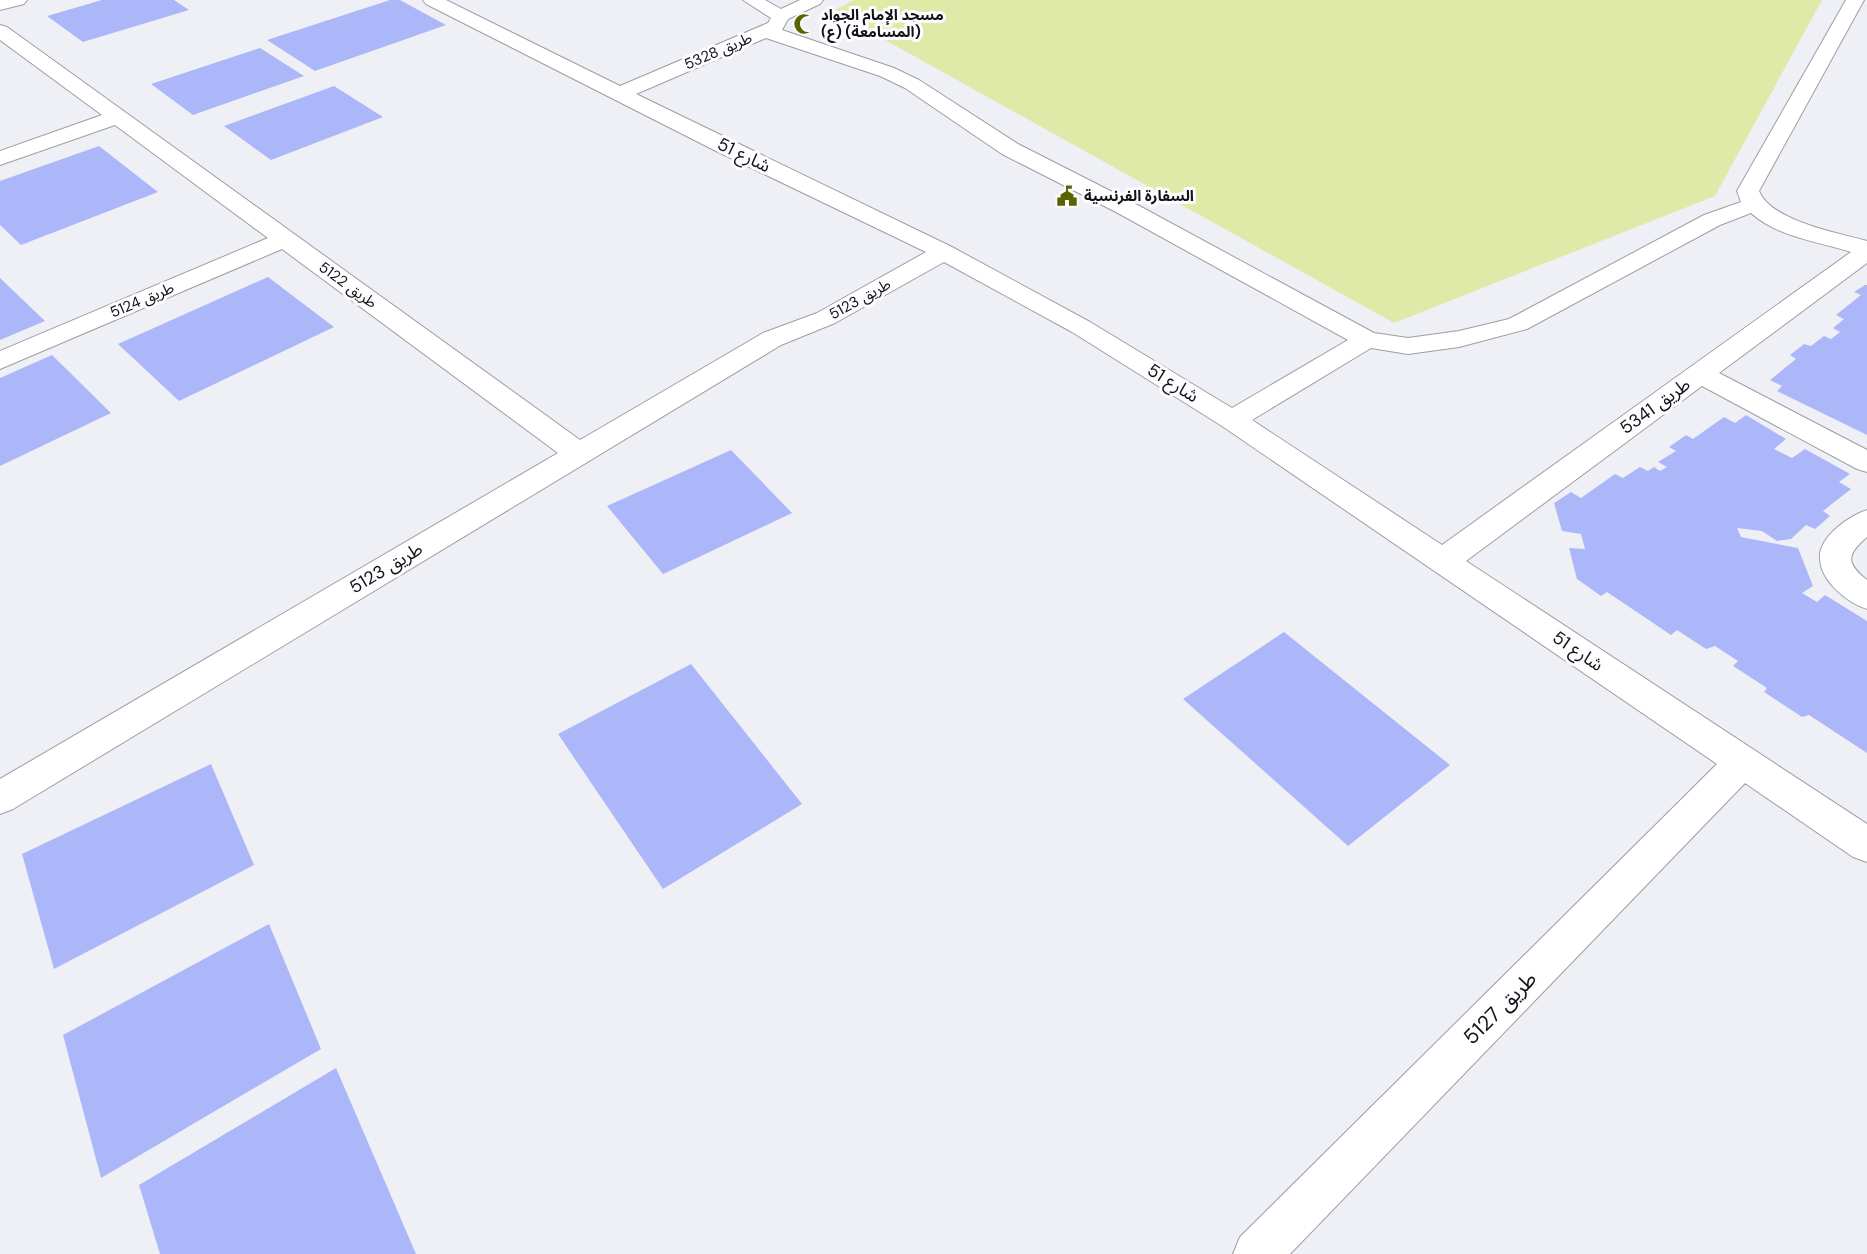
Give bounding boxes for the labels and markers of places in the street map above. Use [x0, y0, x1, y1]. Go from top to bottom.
place label: مسجد الإمام الجواد (ع) (المسامعة) [821, 5, 944, 43]
mosque icon: مسجد الإمام الجواد (ع) (المسامعة) [792, 12, 816, 36]
public building icon: السفارة الفرنسية [1055, 184, 1079, 208]
place label: السفارة الفرنسية [1084, 186, 1194, 206]

